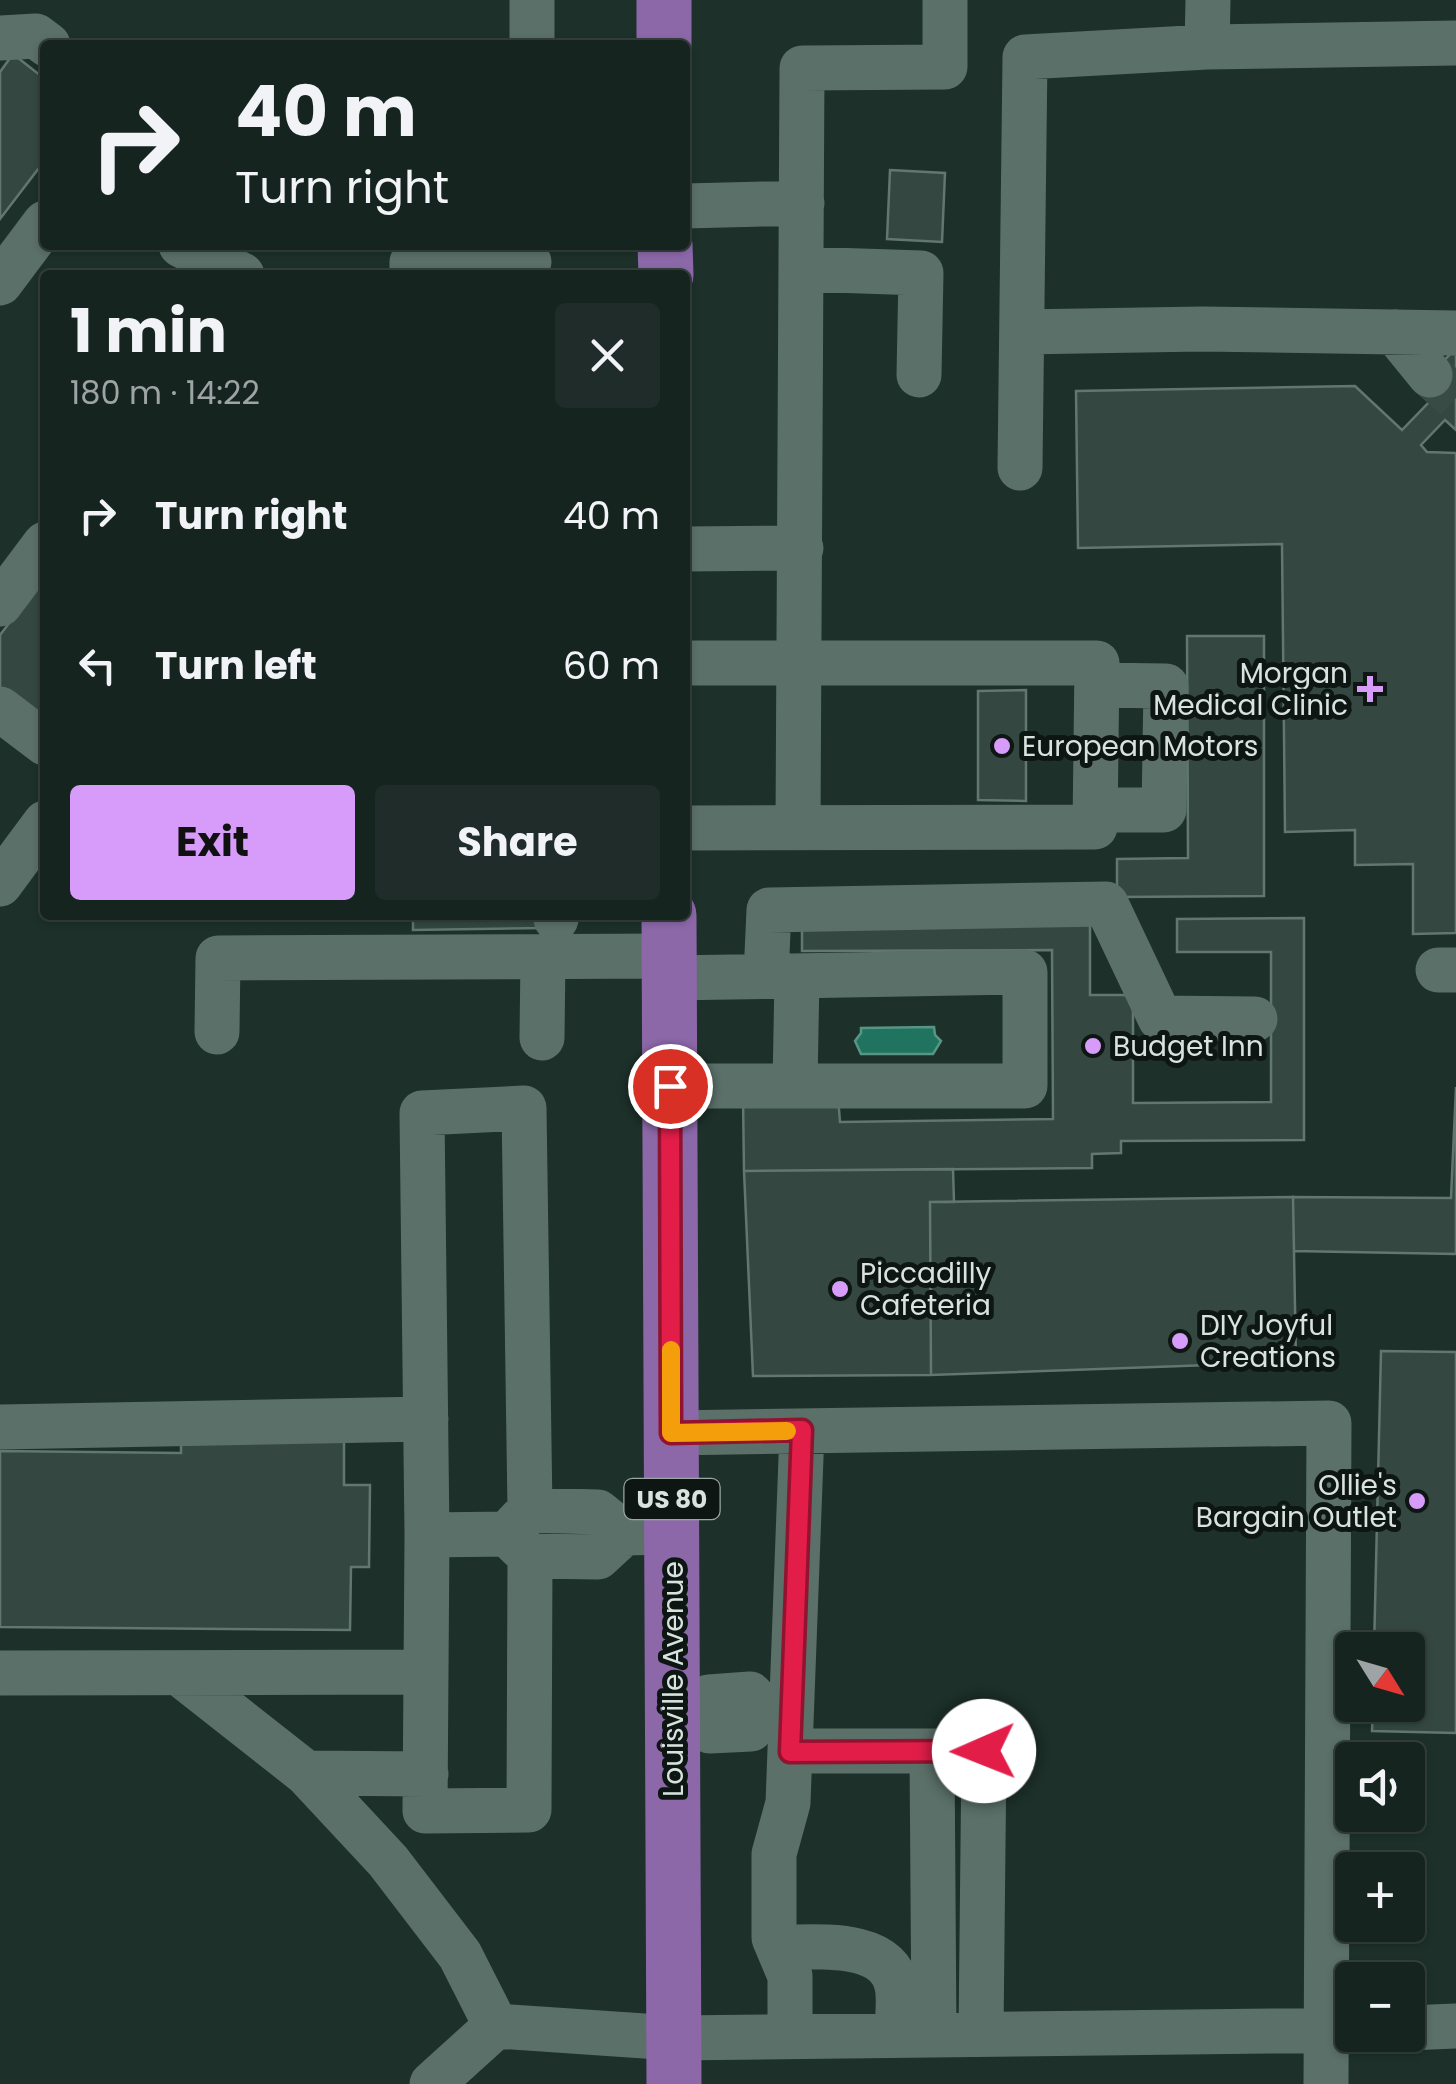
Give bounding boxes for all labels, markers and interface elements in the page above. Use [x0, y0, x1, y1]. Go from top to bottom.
text: 40 m [235, 62, 417, 161]
icon: right [70, 80, 200, 210]
text: Turn right [235, 156, 449, 219]
text: 1 min [70, 289, 227, 373]
button: close [555, 303, 660, 408]
text: 180 m · 14:22 [70, 370, 260, 415]
icon: right [70, 488, 125, 543]
text: Turn right [155, 489, 347, 542]
text: 40 m [563, 489, 660, 542]
icon: left [70, 638, 125, 693]
text: Turn left [155, 639, 317, 692]
text: 60 m [563, 639, 660, 692]
place label: Morgan Medical Clinic [1153, 654, 1348, 725]
marker: Morgan Medical Clinic [1357, 676, 1383, 702]
place label: European Motors [1022, 727, 1258, 766]
marker: European Motors [991, 735, 1013, 757]
button: Exit [70, 785, 355, 900]
button: Share [375, 785, 660, 900]
place label: Budget Inn [1113, 1027, 1264, 1066]
marker: Budget Inn [1082, 1035, 1104, 1057]
pin [628, 1044, 713, 1129]
icon: arrive [643, 1059, 698, 1114]
place label: Piccadilly Cafeteria [860, 1254, 992, 1325]
marker: Piccadilly Cafeteria [829, 1278, 851, 1300]
place label: DIY Joyful Creations [1200, 1306, 1336, 1377]
marker: DIY Joyful Creations [1169, 1330, 1191, 1352]
place label: Ollie's Bargain Outlet [1196, 1466, 1397, 1537]
road number: US 80 [624, 1479, 720, 1519]
marker: Ollie's Bargain Outlet [1406, 1490, 1428, 1512]
street label: Louisville Avenue [654, 1561, 693, 1797]
north arrow [1335, 1632, 1425, 1722]
map controls [1335, 1632, 1425, 2052]
position arrow [932, 1699, 1036, 1803]
button: sound [1335, 1742, 1425, 1832]
button: + [1335, 1852, 1425, 1942]
button: − [1335, 1962, 1425, 2052]

